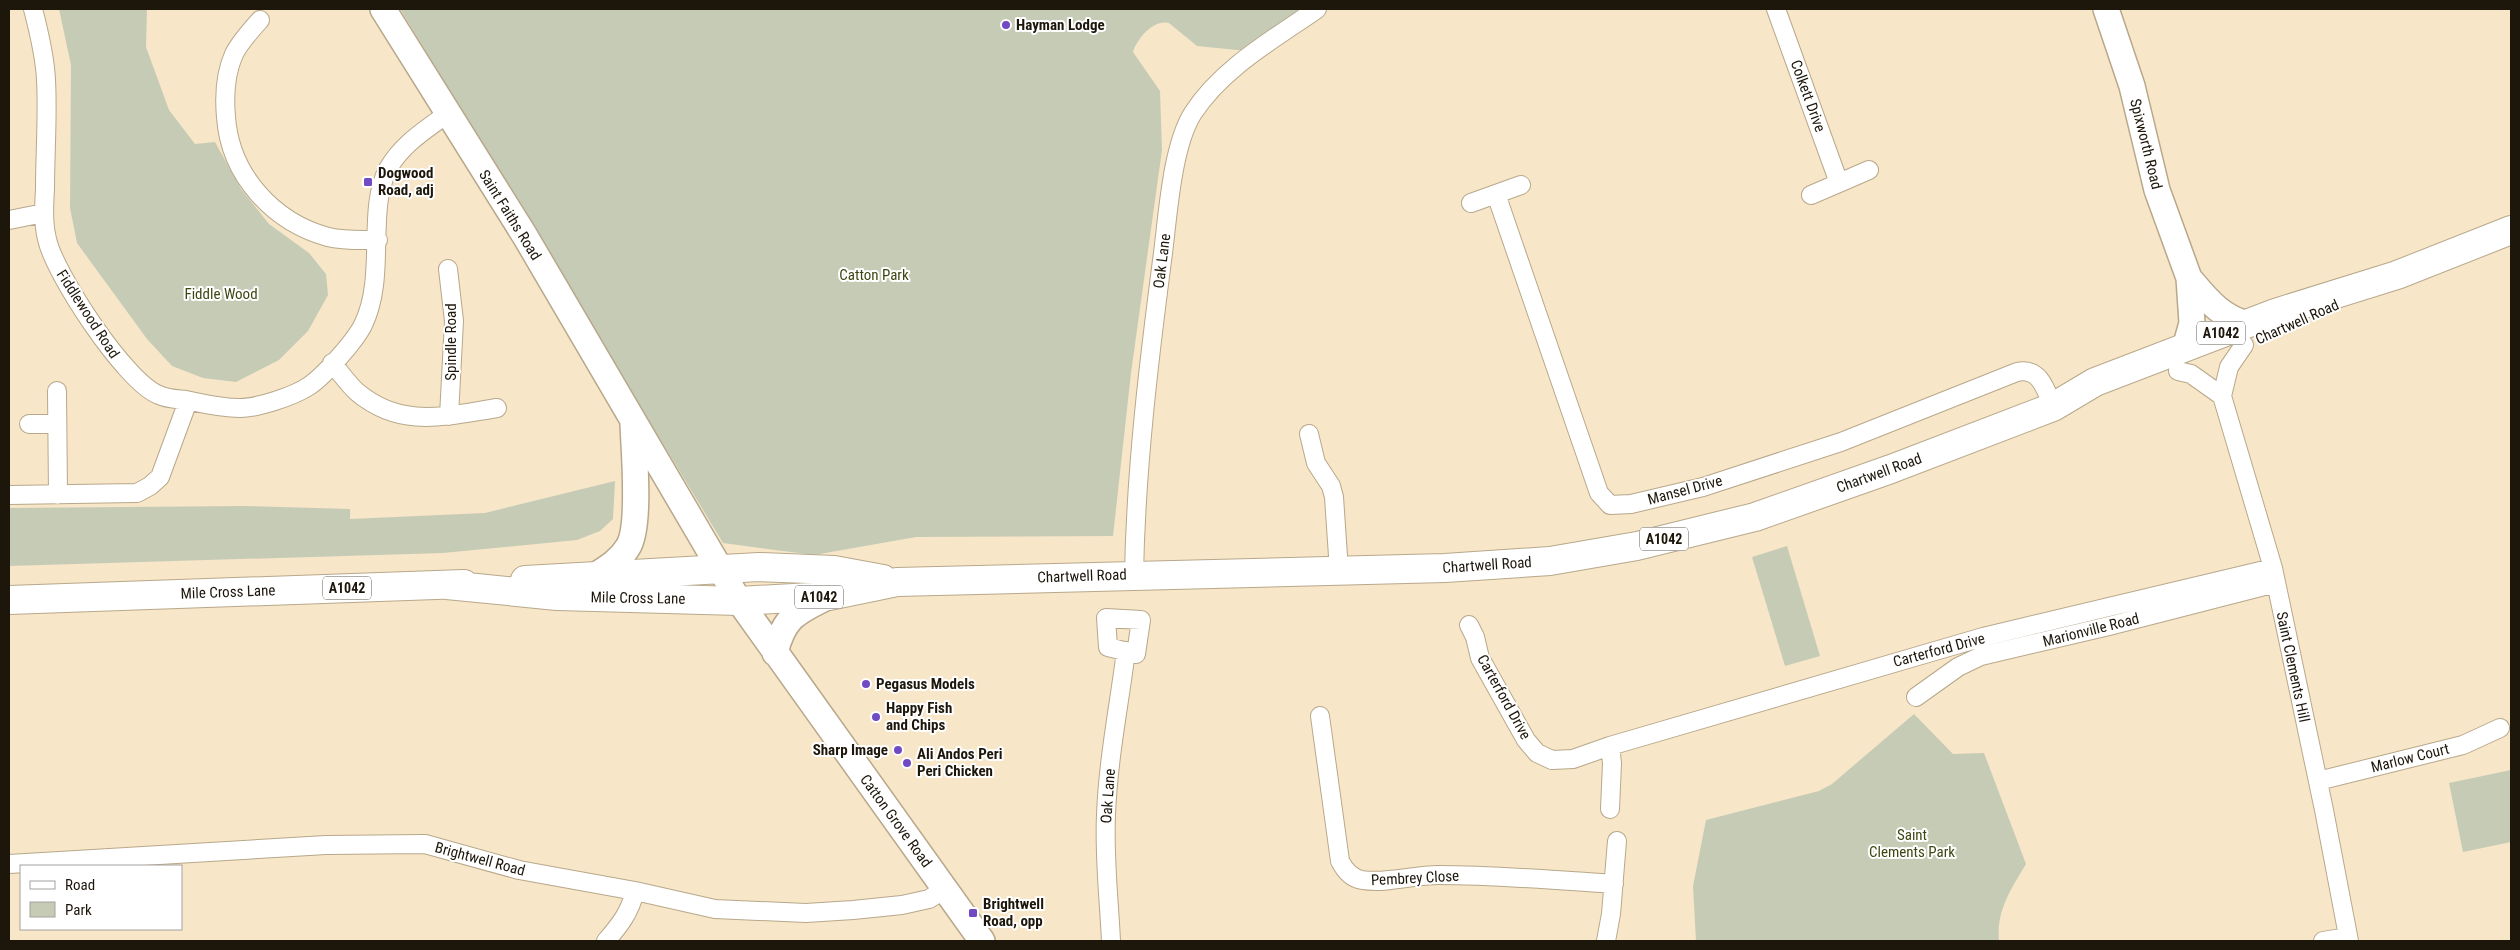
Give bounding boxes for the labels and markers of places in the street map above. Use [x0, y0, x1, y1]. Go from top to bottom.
place label: Hayman Lodge [1016, 16, 1105, 34]
marker: Hayman Lodge [1000, 19, 1012, 31]
place label: Dogwood Road, adj [378, 164, 434, 199]
marker: Dogwood Road, adj [362, 176, 374, 188]
place label: Pegasus Models [876, 675, 975, 693]
marker: Pegasus Models [860, 678, 872, 690]
place label: Happy Fish and Chips [886, 699, 952, 734]
marker: Happy Fish and Chips [870, 711, 882, 723]
place label: Sharp Image [813, 741, 888, 759]
marker: Sharp Image [892, 744, 904, 756]
place label: Ali Andos Peri Peri Chicken [917, 745, 1003, 780]
marker: Ali Andos Peri Peri Chicken [901, 757, 913, 769]
place label: Brightwell Road, opp [983, 895, 1044, 930]
marker: Brightwell Road, opp [967, 907, 979, 919]

